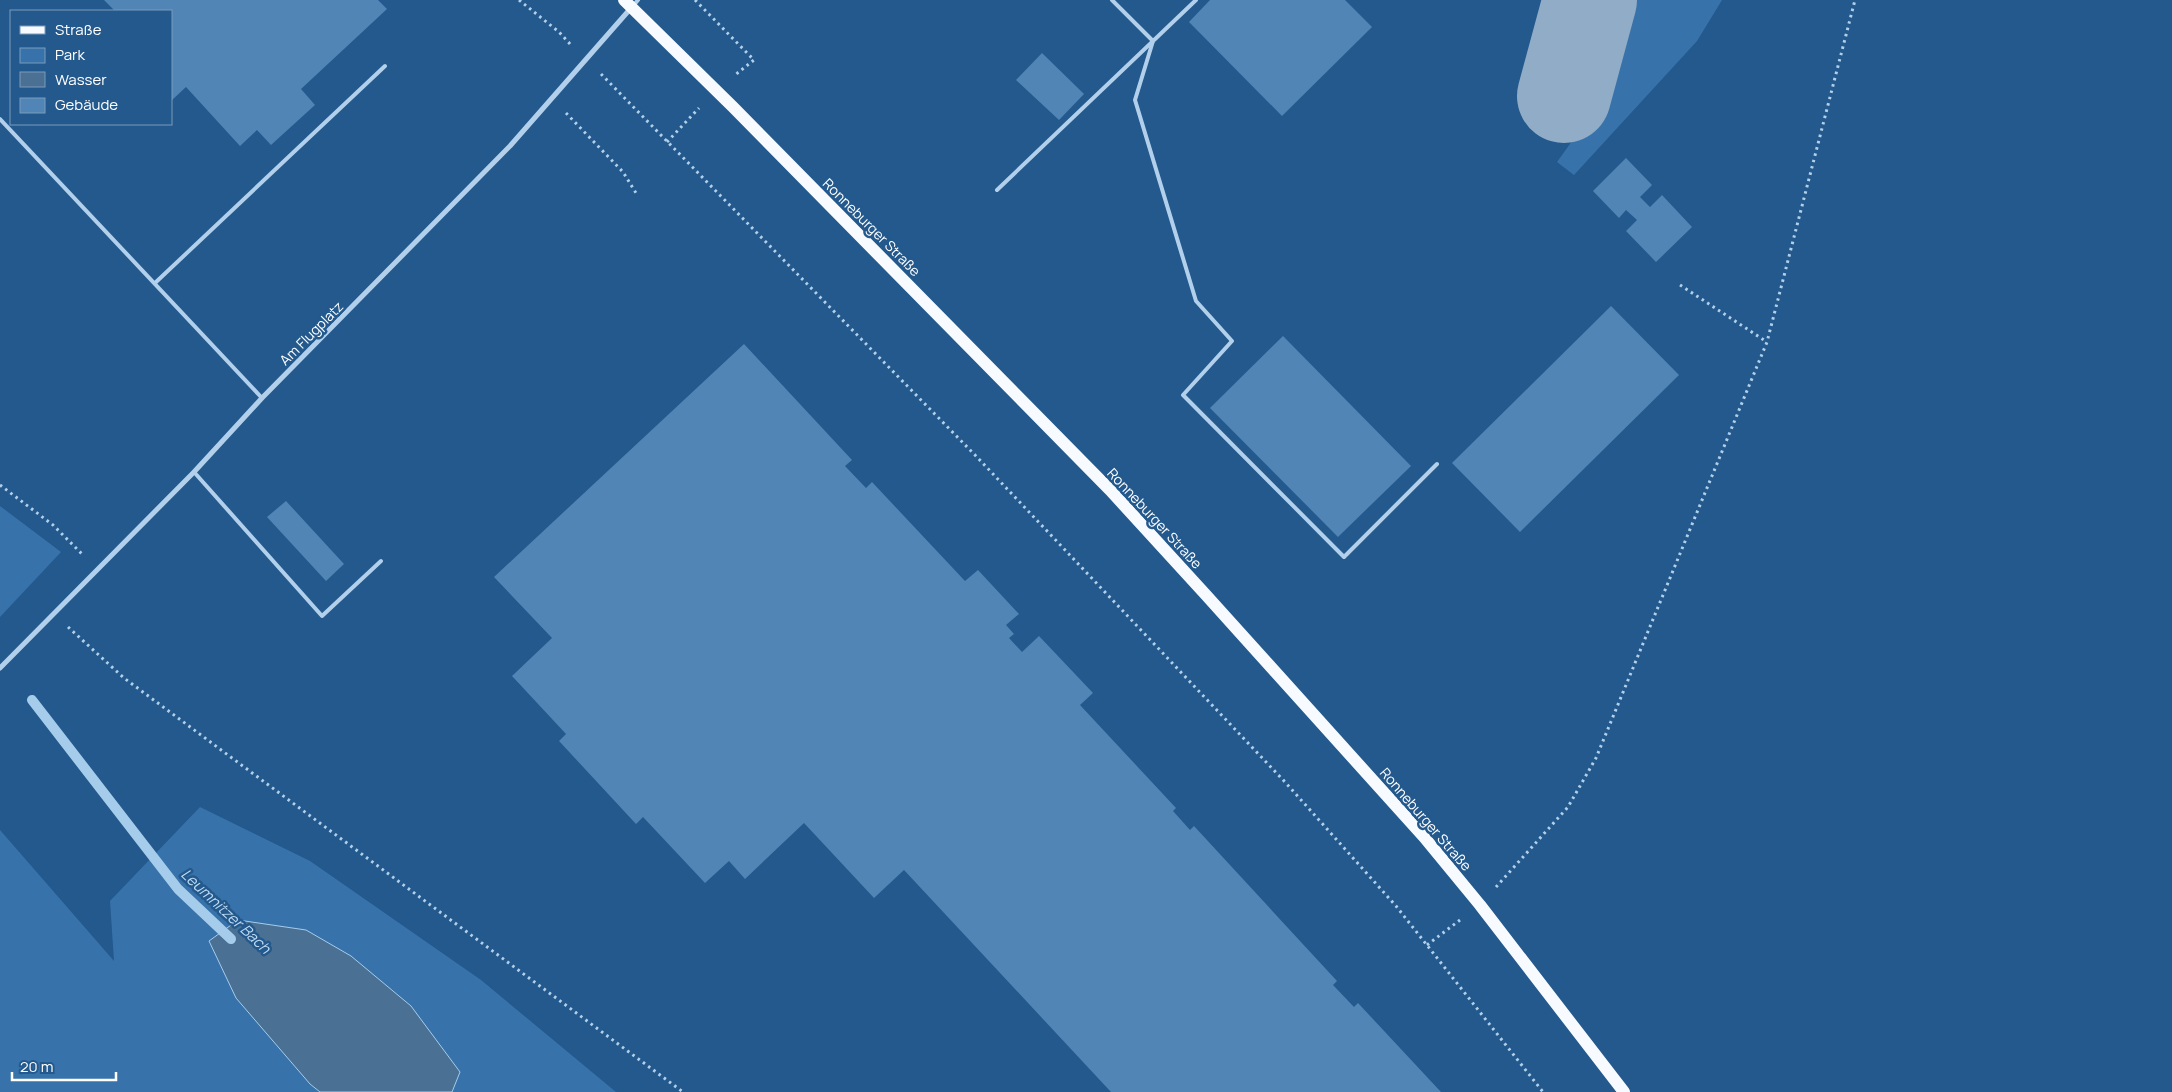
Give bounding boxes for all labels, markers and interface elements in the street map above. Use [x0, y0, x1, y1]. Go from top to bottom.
legend [10, 10, 172, 125]
text: Straße [55, 19, 102, 40]
text: Park [55, 44, 85, 65]
text: Wasser [55, 69, 107, 90]
text: Gebäude [55, 94, 118, 115]
street label: Ronneburger Straße [819, 174, 925, 280]
street label: Am Flugplatz [275, 297, 347, 369]
street label: Ronneburger Straße [1103, 464, 1207, 572]
street label: Ronneburger Straße [1376, 763, 1476, 875]
water label: Leumnitzer Bach [177, 864, 276, 959]
scale bar [12, 1050, 116, 1082]
text: 20 m [20, 1056, 53, 1077]

